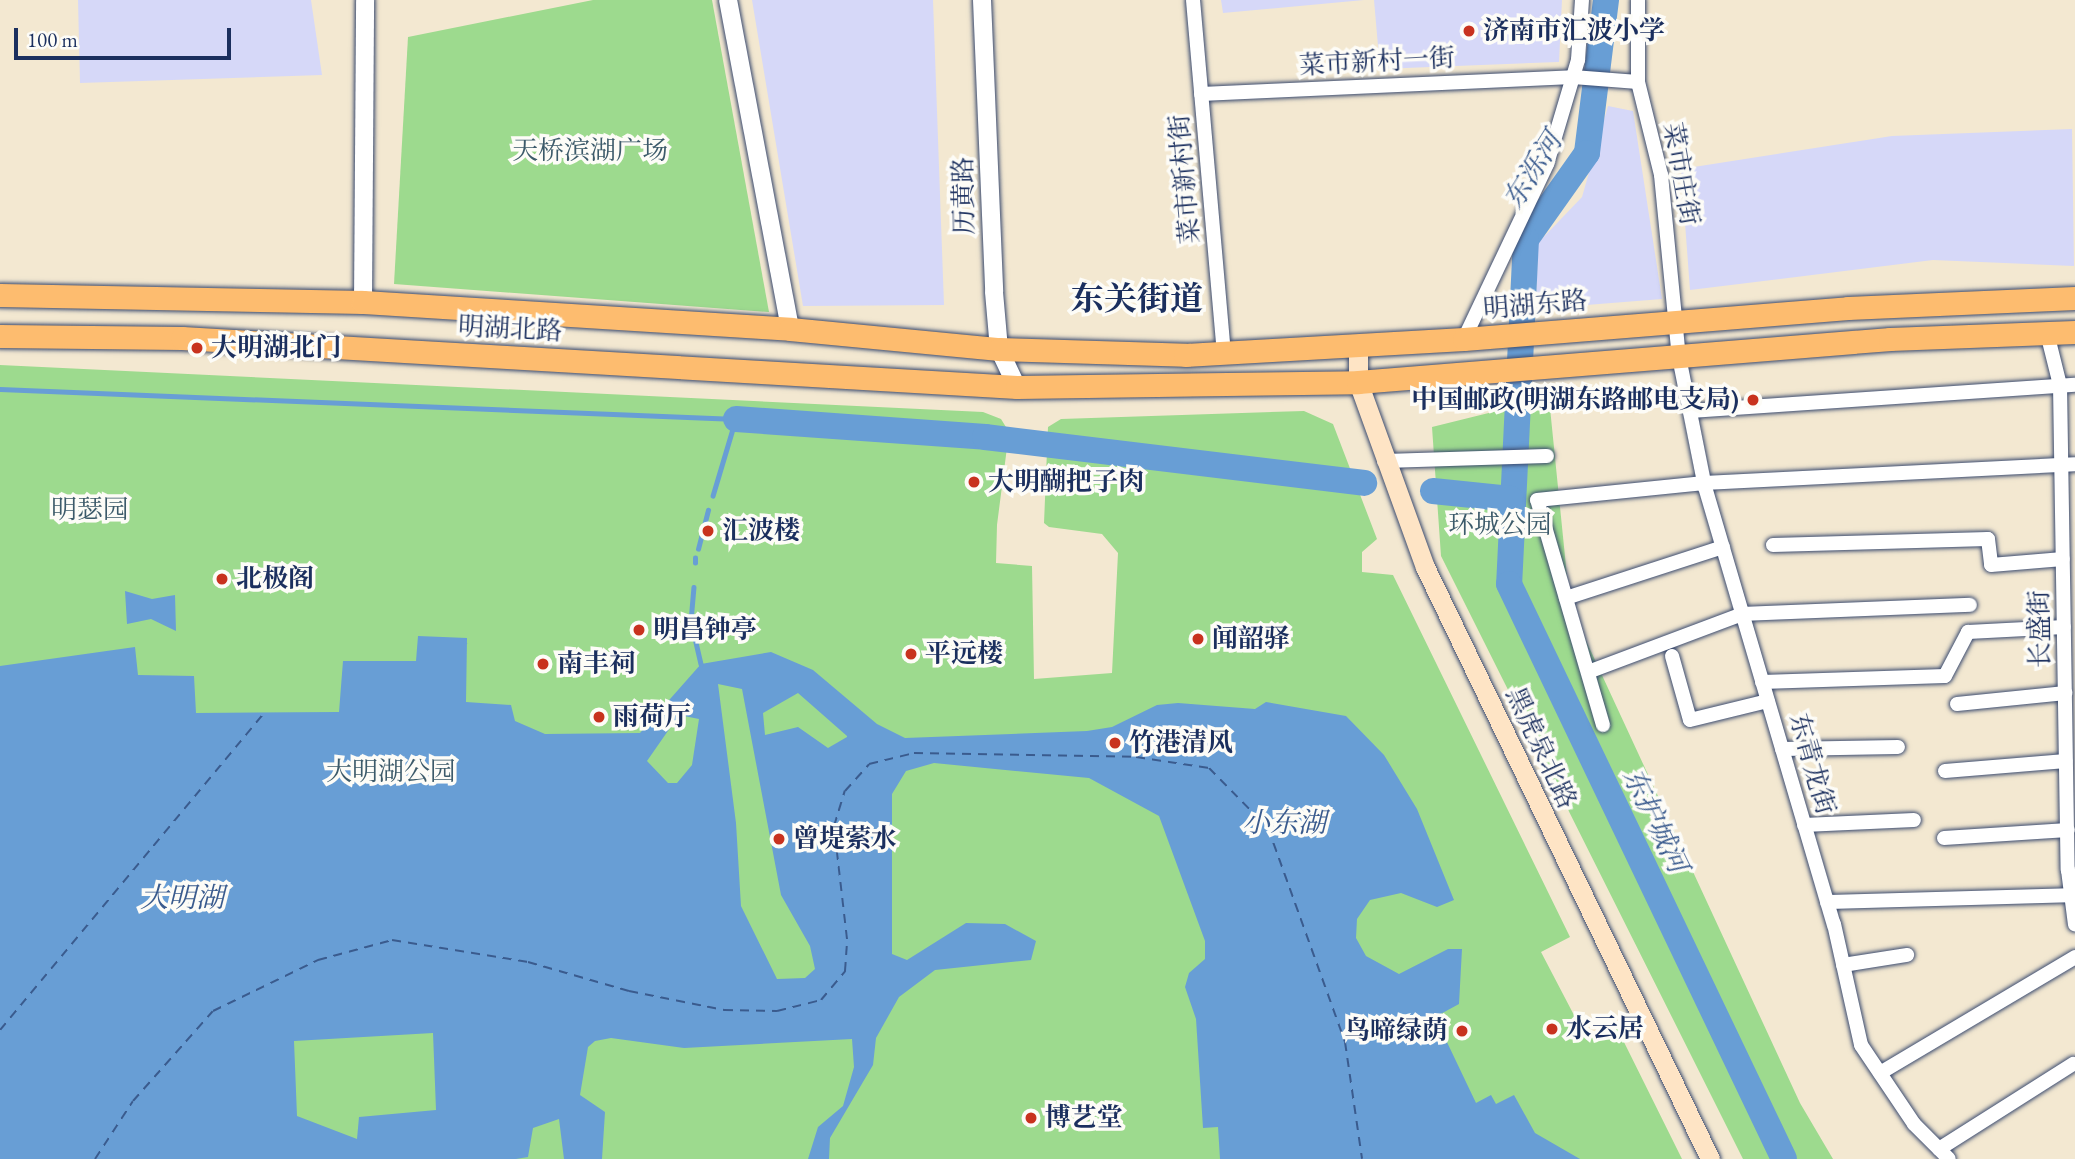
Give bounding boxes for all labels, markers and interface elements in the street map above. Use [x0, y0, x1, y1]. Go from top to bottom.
scale bar [18, 14, 234, 58]
place label: 济南市汇波小学 [1483, 15, 1665, 47]
marker: 济南市汇波小学 [1461, 23, 1477, 39]
text: 100 m [27, 26, 78, 53]
street label: 菜市新村一街 [1298, 42, 1456, 82]
street label: 菜市新村街 [1164, 113, 1206, 245]
street label: 菜市庄街 [1657, 120, 1705, 228]
water label: 东泺河 [1495, 125, 1569, 215]
park label: 天桥滨湖广场 [512, 135, 668, 167]
street label: 历黄路 [948, 157, 980, 235]
district label: 东关街道 [1071, 279, 1203, 319]
street label: 明湖东路 [1482, 285, 1588, 325]
street label: 明湖北路 [457, 311, 563, 347]
place label: 大明湖北门 [211, 332, 341, 364]
marker: 大明湖北门 [189, 340, 205, 356]
place label: 中国邮政(明湖东路邮电支局) [1411, 384, 1739, 416]
marker: 中国邮政(明湖东路邮电支局) [1745, 392, 1761, 408]
place label: 大明醐把子肉 [988, 466, 1144, 498]
marker: 大明醐把子肉 [966, 474, 982, 490]
park label: 明瑟园 [51, 494, 129, 526]
park label: 环城公园 [1448, 509, 1552, 541]
place label: 汇波楼 [722, 515, 800, 547]
marker: 汇波楼 [700, 523, 716, 539]
place label: 北极阁 [236, 563, 314, 595]
marker: 北极阁 [214, 571, 230, 587]
street label: 长盛街 [2024, 590, 2056, 668]
place label: 明昌钟亭 [653, 614, 757, 646]
marker: 明昌钟亭 [631, 622, 647, 638]
place label: 闻韶驿 [1212, 623, 1290, 655]
marker: 闻韶驿 [1190, 631, 1206, 647]
place label: 平远楼 [925, 638, 1003, 670]
marker: 平远楼 [903, 646, 919, 662]
place label: 南丰祠 [557, 648, 635, 680]
marker: 南丰祠 [535, 656, 551, 672]
street label: 黑虎泉北路 [1499, 682, 1583, 814]
place label: 雨荷厅 [613, 701, 691, 733]
marker: 雨荷厅 [591, 709, 607, 725]
street label: 东青龙街 [1783, 710, 1841, 818]
place label: 竹港清风 [1129, 727, 1233, 759]
marker: 竹港清风 [1107, 735, 1123, 751]
park label: 大明湖公园 [326, 756, 456, 788]
water label: 东护城河 [1616, 762, 1696, 878]
water label: 小东湖 [1242, 805, 1326, 839]
place label: 曾堤萦水 [793, 823, 897, 855]
marker: 曾堤萦水 [771, 831, 787, 847]
water label: 大明湖 [140, 880, 224, 914]
place label: 水云居 [1566, 1013, 1644, 1045]
place label: 鸟啼绿荫 [1344, 1015, 1448, 1047]
marker: 水云居 [1544, 1021, 1560, 1037]
marker: 鸟啼绿荫 [1454, 1023, 1470, 1039]
place label: 博艺堂 [1045, 1102, 1123, 1134]
marker: 博艺堂 [1023, 1110, 1039, 1126]

